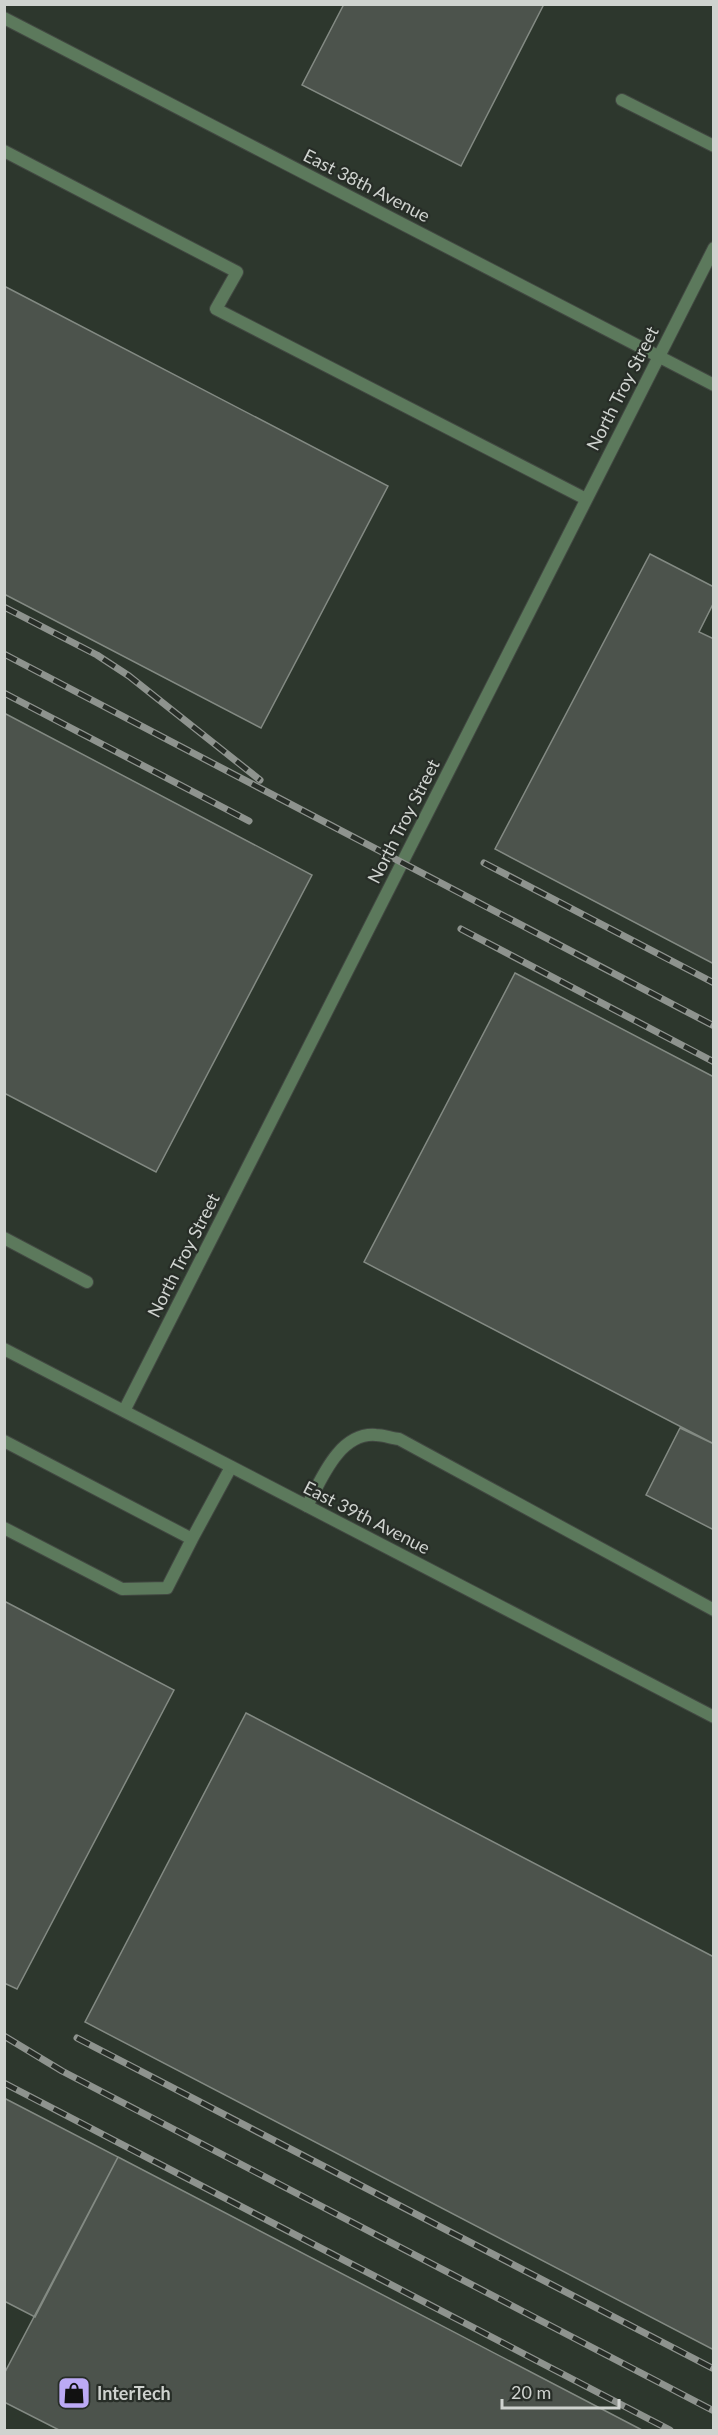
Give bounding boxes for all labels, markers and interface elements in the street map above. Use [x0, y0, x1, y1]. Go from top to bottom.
street label: East 38th Avenue [300, 144, 434, 226]
street label: North Troy Street [581, 322, 663, 454]
street label: North Troy Street [362, 755, 444, 887]
street label: North Troy Street [142, 1189, 224, 1321]
street label: East 39th Avenue [300, 1476, 434, 1558]
scale bar [502, 2372, 619, 2410]
shop icon: InterTech [56, 2375, 92, 2411]
text: 20 m [511, 2381, 551, 2403]
place label: InterTech [97, 2382, 171, 2404]

